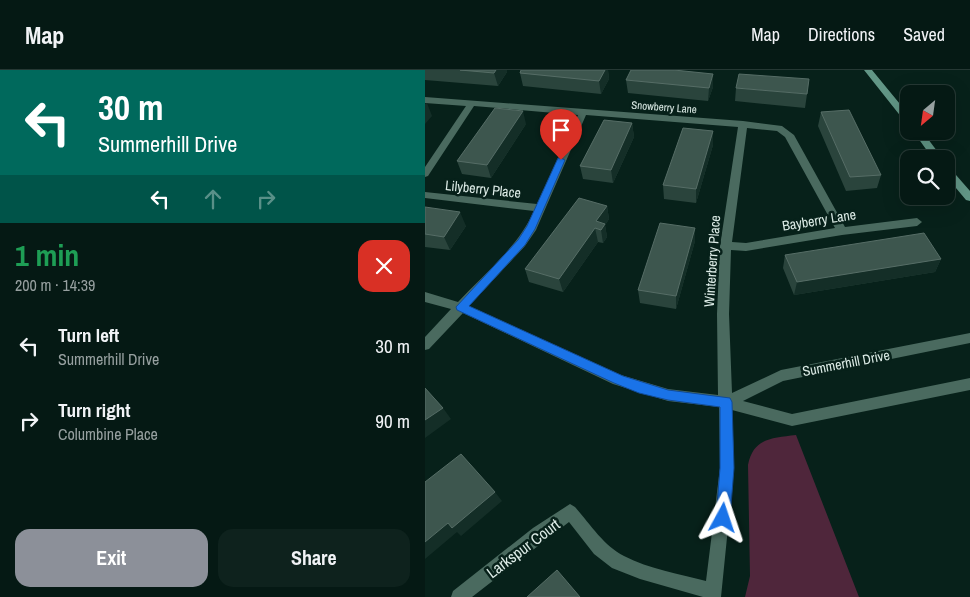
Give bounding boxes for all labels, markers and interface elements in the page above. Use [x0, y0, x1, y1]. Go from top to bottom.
text: Map [25, 19, 64, 51]
text: Map [751, 22, 780, 47]
text: Directions [808, 22, 875, 47]
text: Saved [903, 22, 945, 47]
text: 30 m [98, 84, 163, 131]
north arrow [900, 85, 955, 140]
map controls [900, 85, 955, 205]
icon: left [15, 90, 80, 155]
street label: Snowberry Lane [631, 98, 697, 116]
pin [540, 109, 582, 160]
icon: arrive [547, 116, 575, 144]
text: Summerhill Drive [98, 129, 237, 159]
button: search [900, 150, 955, 205]
street label: Lilyberry Place [444, 176, 522, 202]
icon: left [146, 185, 174, 213]
icon: ahead [199, 185, 227, 213]
icon: right [252, 185, 280, 213]
street label: Bayberry Lane [781, 205, 857, 235]
street label: Winterberry Place [700, 215, 724, 307]
text: 1 min [15, 235, 79, 275]
button: close [358, 240, 410, 292]
text: 200 m · 14:39 [15, 274, 95, 296]
text: Turn left [58, 322, 119, 348]
icon: left [15, 332, 43, 360]
text: 30 m [375, 333, 410, 359]
street label: Summerhill Drive [801, 346, 891, 380]
text: Summerhill Drive [58, 348, 159, 370]
text: Turn right [58, 397, 130, 423]
icon: right [15, 407, 43, 435]
text: 90 m [375, 408, 410, 434]
text: Columbine Place [58, 423, 158, 445]
position arrow [696, 491, 748, 543]
street label: Larkspur Court [482, 513, 565, 583]
button: Exit [15, 529, 208, 587]
button: Share [218, 529, 410, 587]

